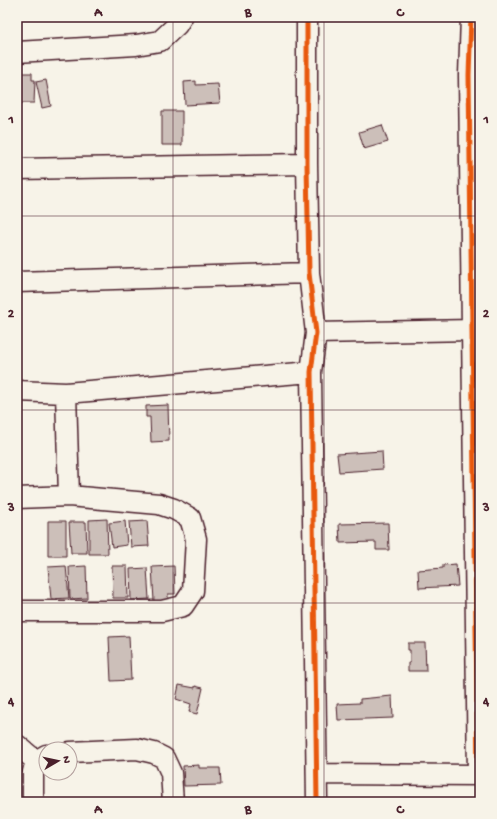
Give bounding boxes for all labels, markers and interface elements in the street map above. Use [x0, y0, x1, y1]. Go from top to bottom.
text: A [93, 6, 103, 21]
text: B [244, 6, 253, 21]
text: C [395, 6, 405, 21]
text: 1 [7, 113, 14, 128]
text: 1 [482, 113, 489, 128]
text: 2 [8, 307, 15, 322]
text: 2 [483, 307, 490, 322]
text: 3 [7, 501, 15, 516]
text: 3 [482, 501, 490, 516]
text: 4 [7, 695, 15, 710]
text: 4 [482, 695, 490, 710]
north arrow [38, 741, 78, 781]
text: N [59, 755, 72, 764]
text: A [93, 803, 103, 818]
text: B [244, 803, 253, 818]
text: C [395, 803, 405, 818]

